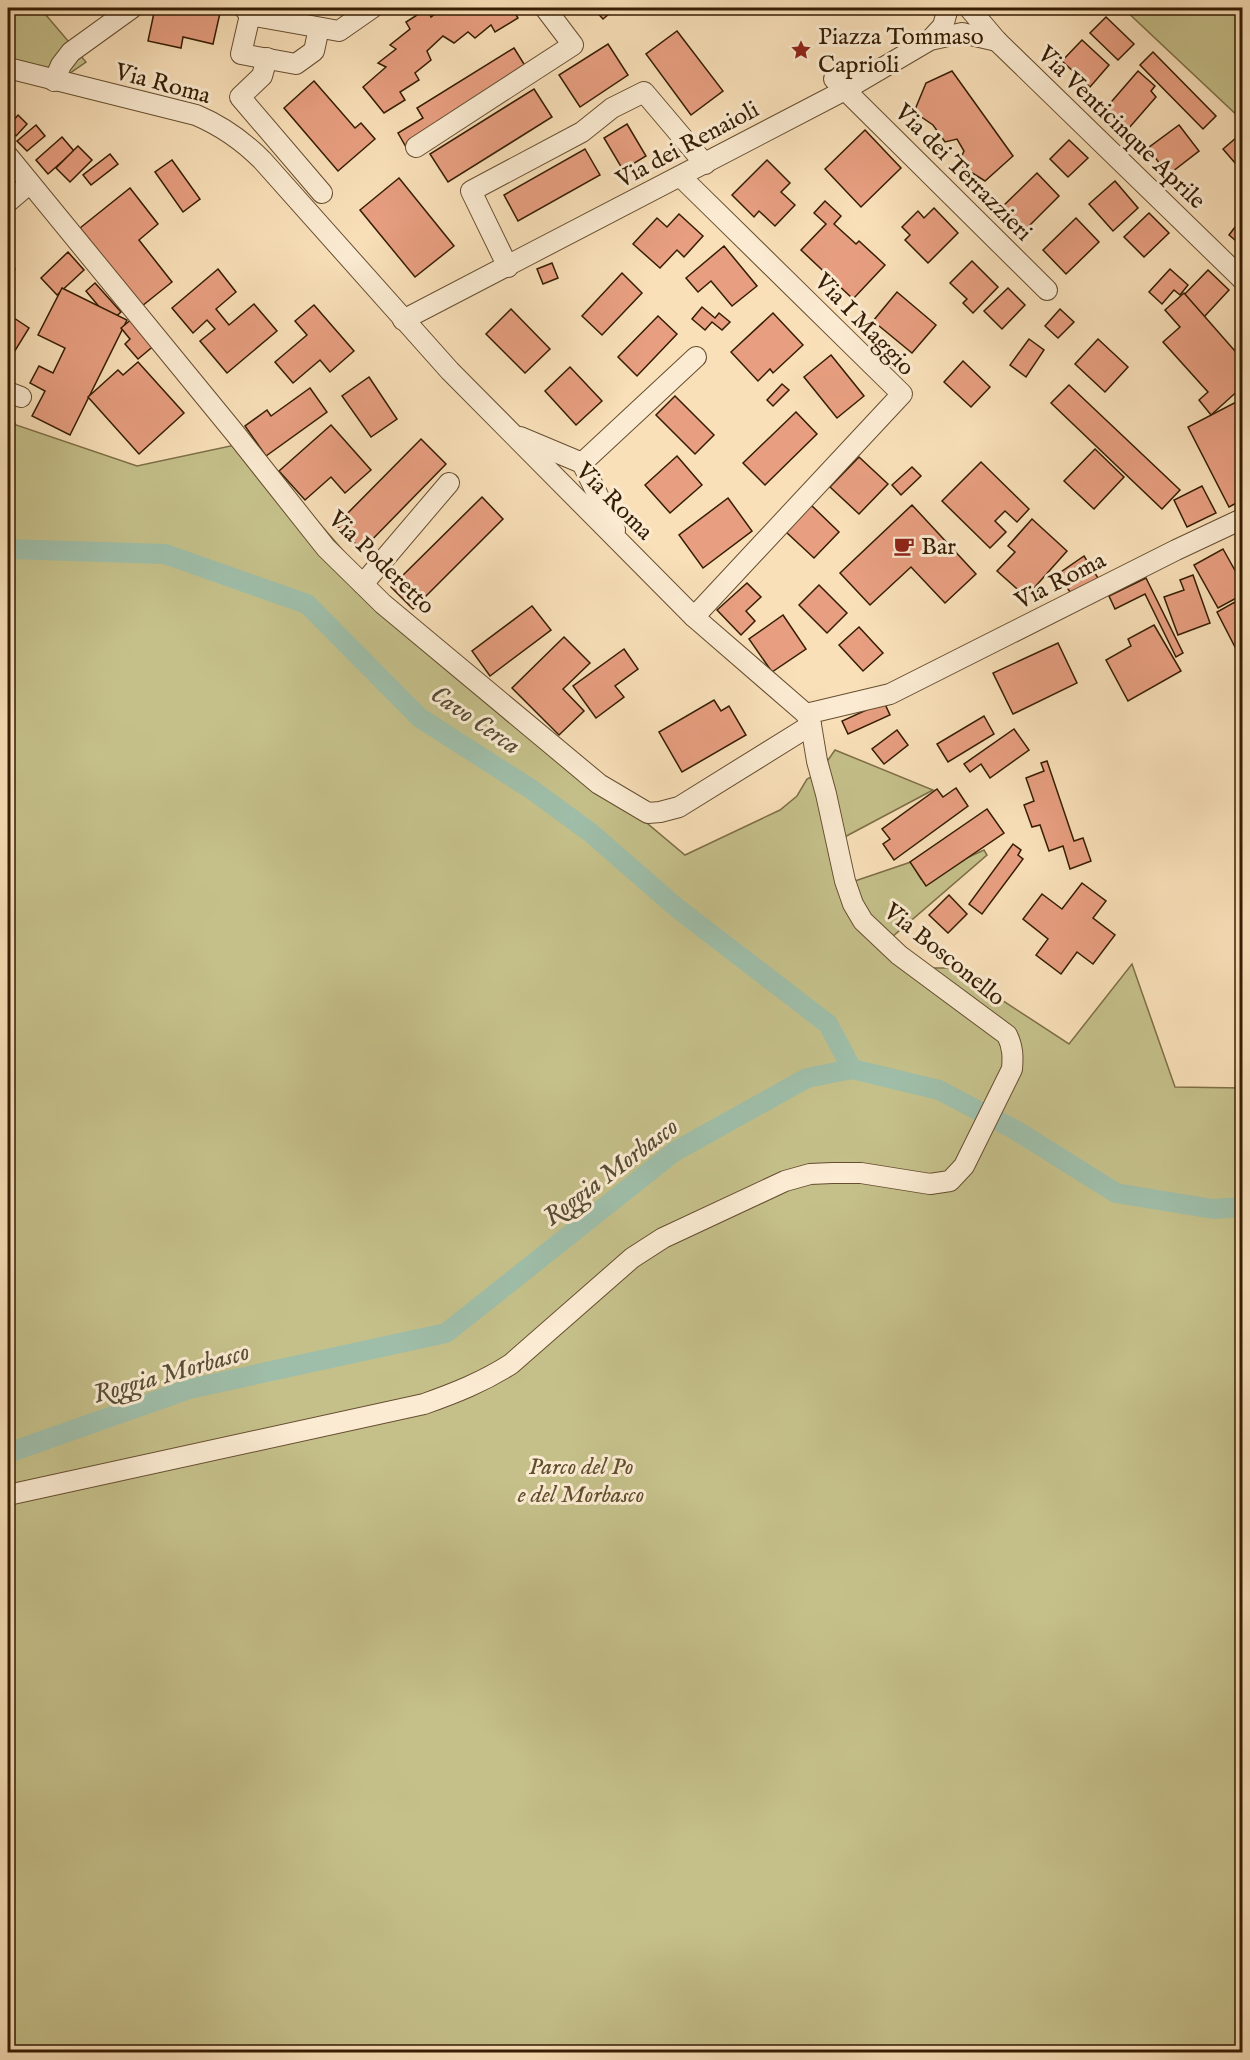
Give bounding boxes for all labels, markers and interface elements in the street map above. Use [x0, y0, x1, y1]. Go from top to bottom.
place label: Piazza Tommaso Caprioli [818, 22, 984, 81]
place icon: Piazza Tommaso Caprioli [789, 38, 813, 62]
street label: Via Venticinque Aprile [1029, 39, 1212, 216]
street label: Via Roma [110, 57, 214, 112]
street label: Via dei Renaioli [610, 95, 765, 196]
street label: Via dei Terrazzieri [887, 97, 1038, 249]
street label: Via I Maggio [806, 266, 921, 383]
street label: Via Roma [568, 456, 660, 548]
street label: Via Poderetto [320, 504, 441, 622]
place label: Bar [921, 532, 956, 563]
cafe icon: Bar [892, 534, 916, 558]
street label: Via Roma [1009, 545, 1112, 618]
water label: Cavo Cerca [424, 678, 526, 762]
street label: Via Bosconello [876, 896, 1011, 1014]
water label: Roggia Morbasco [537, 1111, 686, 1235]
water label: Roggia Morbasco [89, 1335, 254, 1412]
park label: Parco del Po e del Morbasco [517, 1452, 644, 1511]

